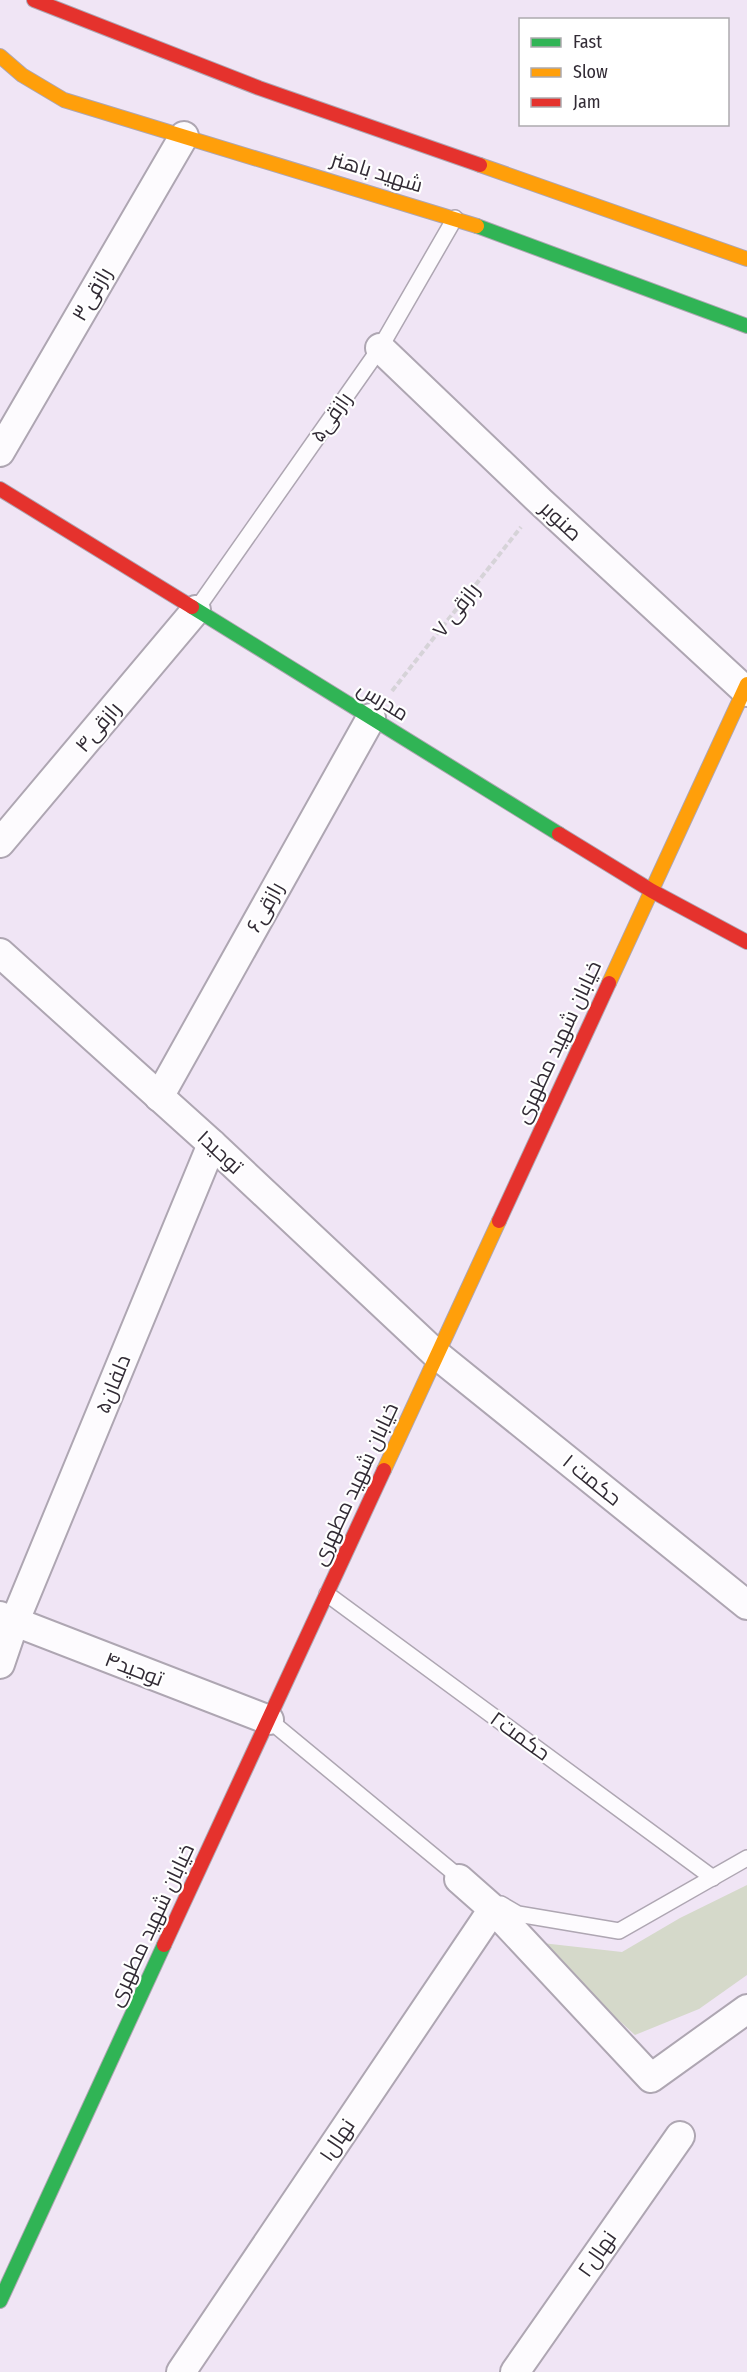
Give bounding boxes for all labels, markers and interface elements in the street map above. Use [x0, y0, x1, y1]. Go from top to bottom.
legend [519, 18, 729, 126]
text: Fast [573, 31, 602, 53]
text: Slow [573, 61, 608, 83]
text: Jam [573, 91, 601, 113]
street label: شهید باهنر [327, 145, 426, 198]
street label: رازقی۳ [66, 262, 118, 326]
street label: رازقی۵ [304, 387, 358, 447]
street label: صنوبر [534, 495, 587, 547]
street label: رازقی ۷ [427, 578, 485, 642]
street label: مدرس [353, 675, 413, 727]
street label: رازقی۴ [69, 697, 127, 757]
street label: رازقی۶ [241, 877, 289, 937]
street label: خیابان شهید مطهری [509, 957, 607, 1127]
street label: توحید۱ [192, 1124, 249, 1180]
street label: دلفان۵ [90, 1351, 136, 1417]
street label: خیابان شهید مطهری [306, 1399, 404, 1569]
street label: حکمت ۱ [557, 1448, 627, 1512]
street label: توحید۴ [101, 1646, 167, 1692]
street label: حکمت۲ [485, 1706, 555, 1766]
street label: خیابان شهید مطهری [102, 1840, 200, 2010]
street label: نهال۱ [313, 2114, 361, 2166]
street label: نهال۲ [572, 2226, 622, 2282]

